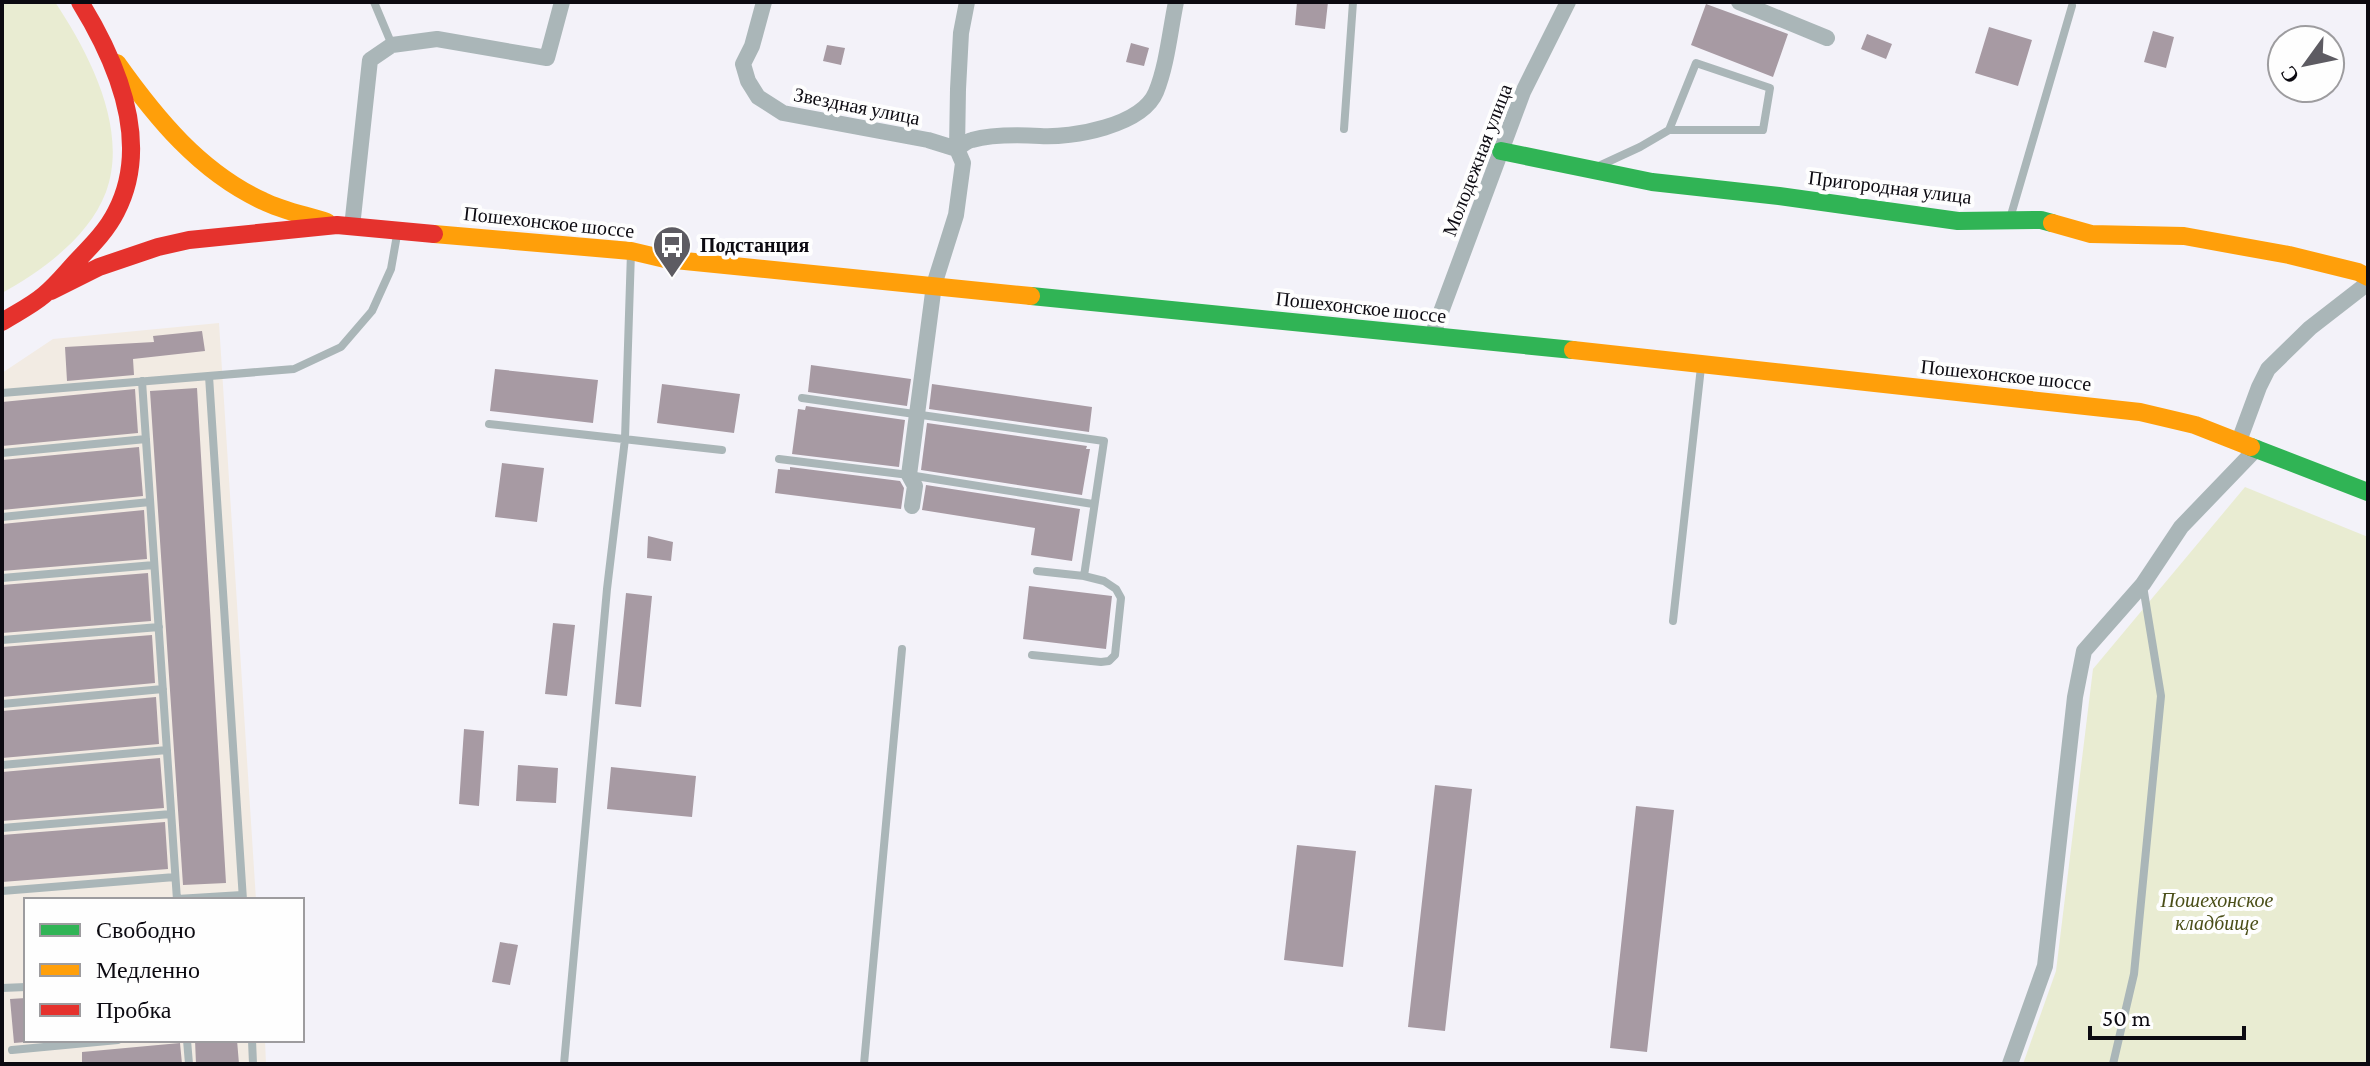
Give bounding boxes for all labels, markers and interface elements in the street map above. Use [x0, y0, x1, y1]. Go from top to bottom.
north arrow [2266, 24, 2346, 104]
text: С [2275, 61, 2304, 88]
street label: Молодежная улица [1438, 81, 1517, 240]
street label: Звездная улица [792, 83, 922, 130]
street label: Пригородная улица [1807, 166, 1973, 209]
street label: Пошехонское шоссе [463, 202, 636, 242]
bus stop icon: Подстанция [651, 224, 693, 279]
place label: Подстанция [700, 234, 810, 256]
street label: Пошехонское шоссе [1275, 287, 1448, 327]
street label: Пошехонское шоссе [1920, 355, 2093, 395]
park label: Пошехонское кладбище [2160, 889, 2274, 935]
legend [24, 898, 304, 1042]
text: Свободно [96, 916, 196, 943]
text: Медленно [96, 956, 200, 983]
scale bar [2090, 990, 2244, 1040]
text: Пробка [96, 996, 172, 1023]
text: 50 m [2102, 1004, 2151, 1031]

